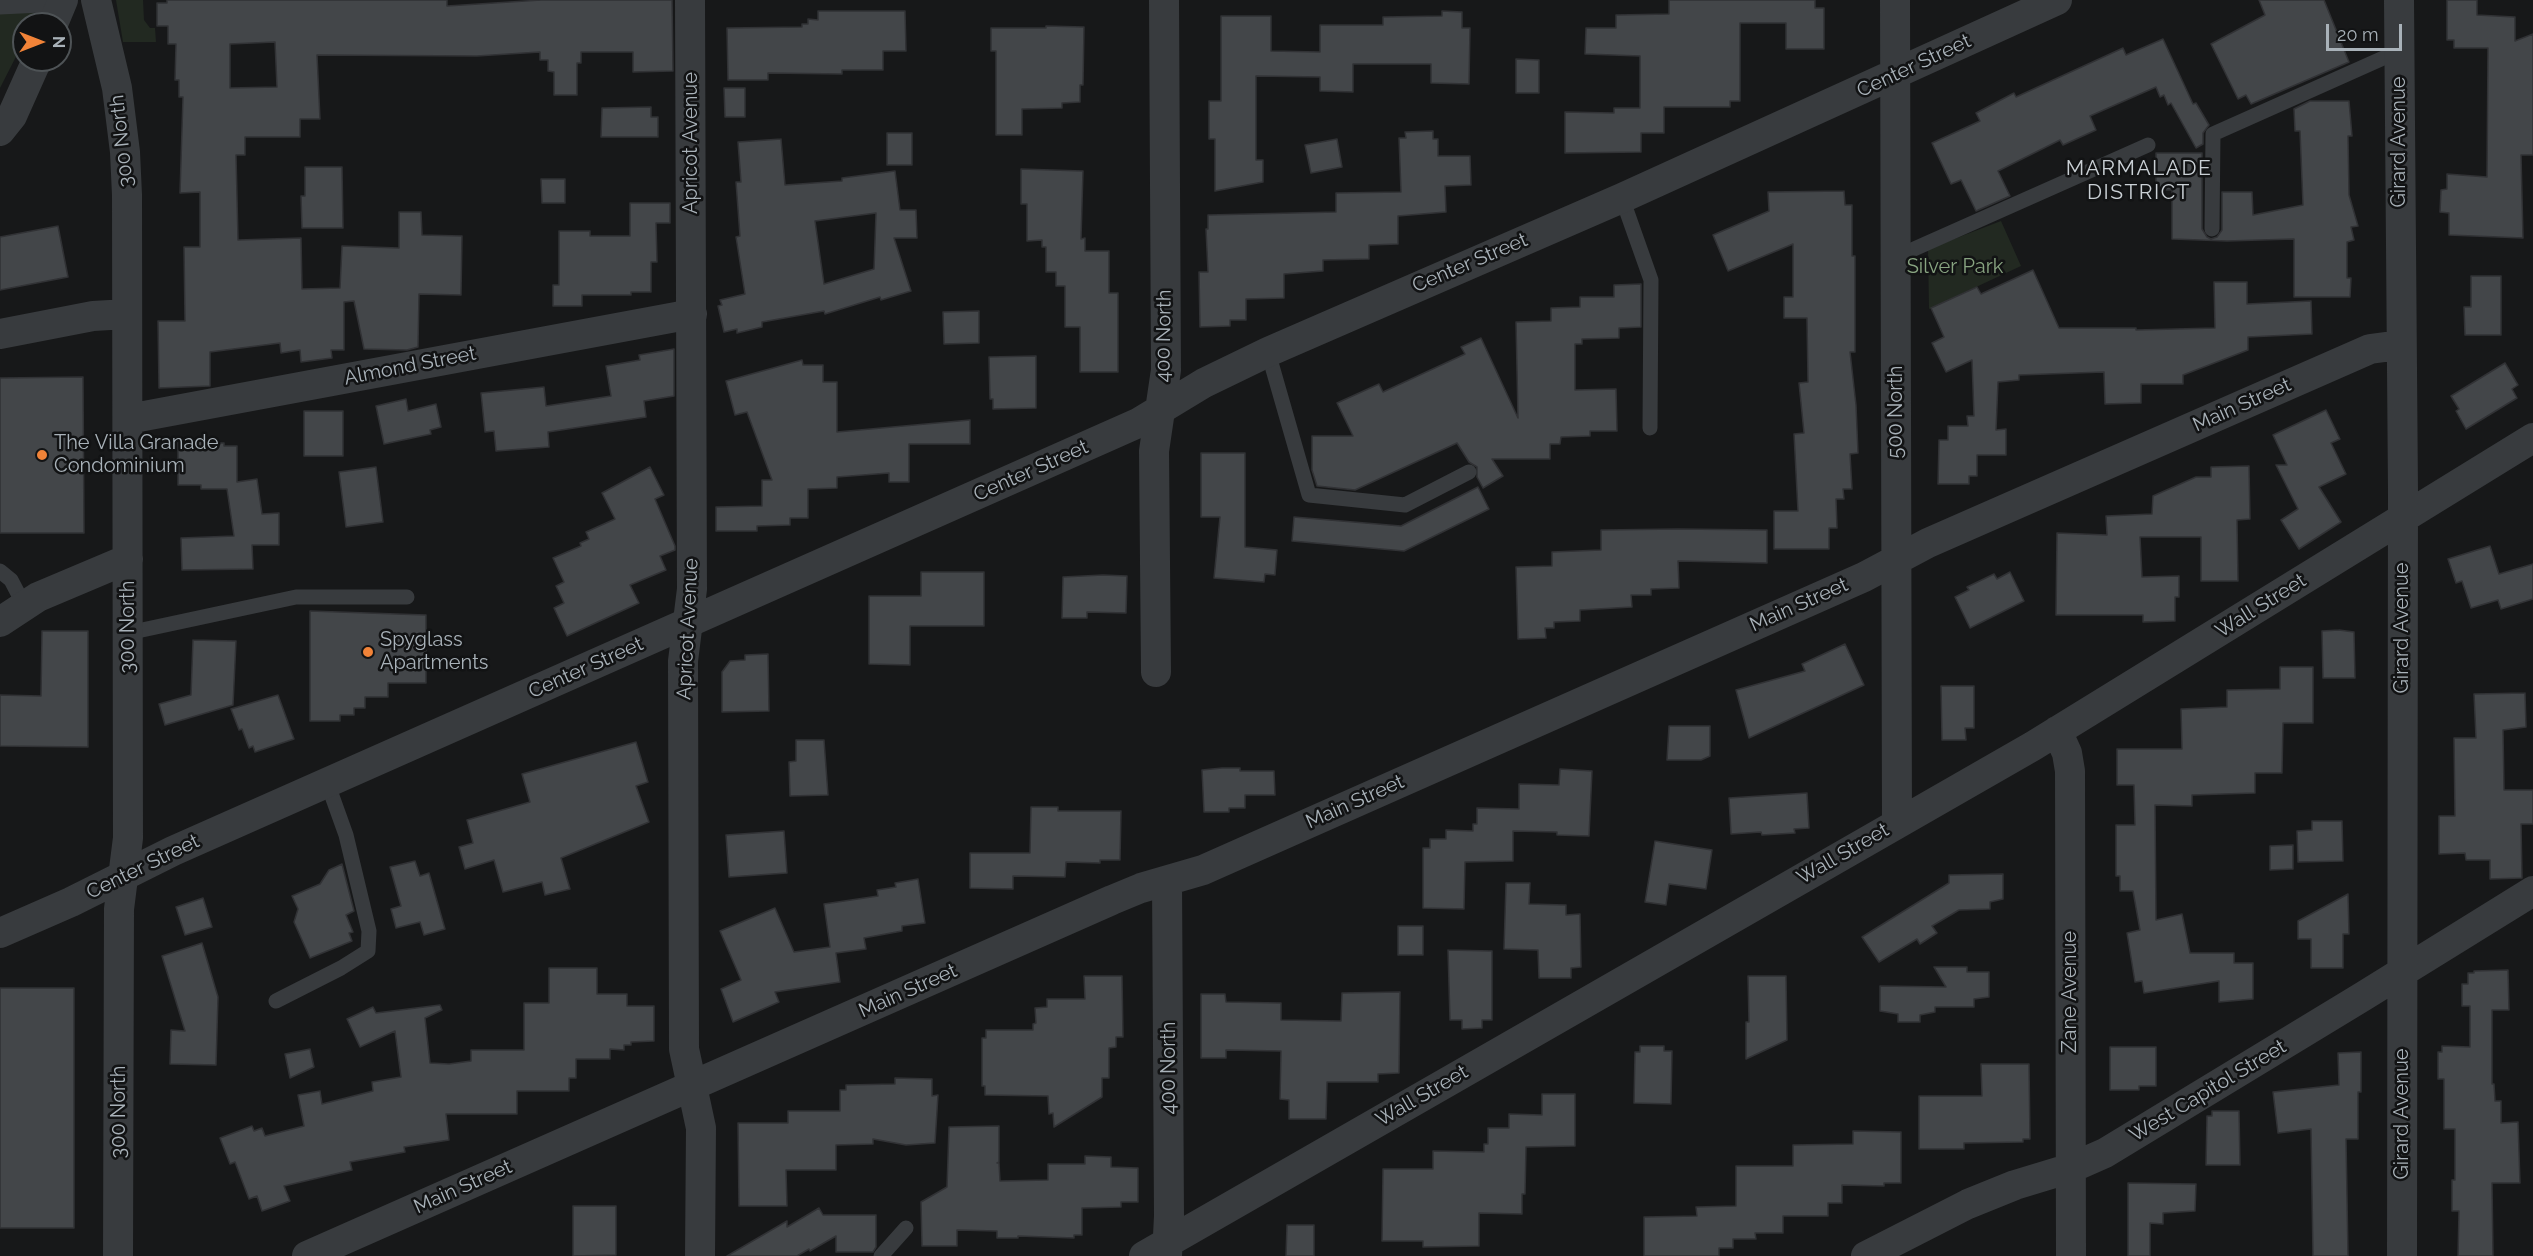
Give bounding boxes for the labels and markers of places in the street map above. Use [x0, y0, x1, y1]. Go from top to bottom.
place label: The Villa Granade Condominium [54, 431, 218, 478]
marker: The Villa Granade Condominium [35, 448, 49, 462]
place label: Spyglass Apartments [380, 628, 489, 675]
marker: Spyglass Apartments [361, 645, 375, 659]

